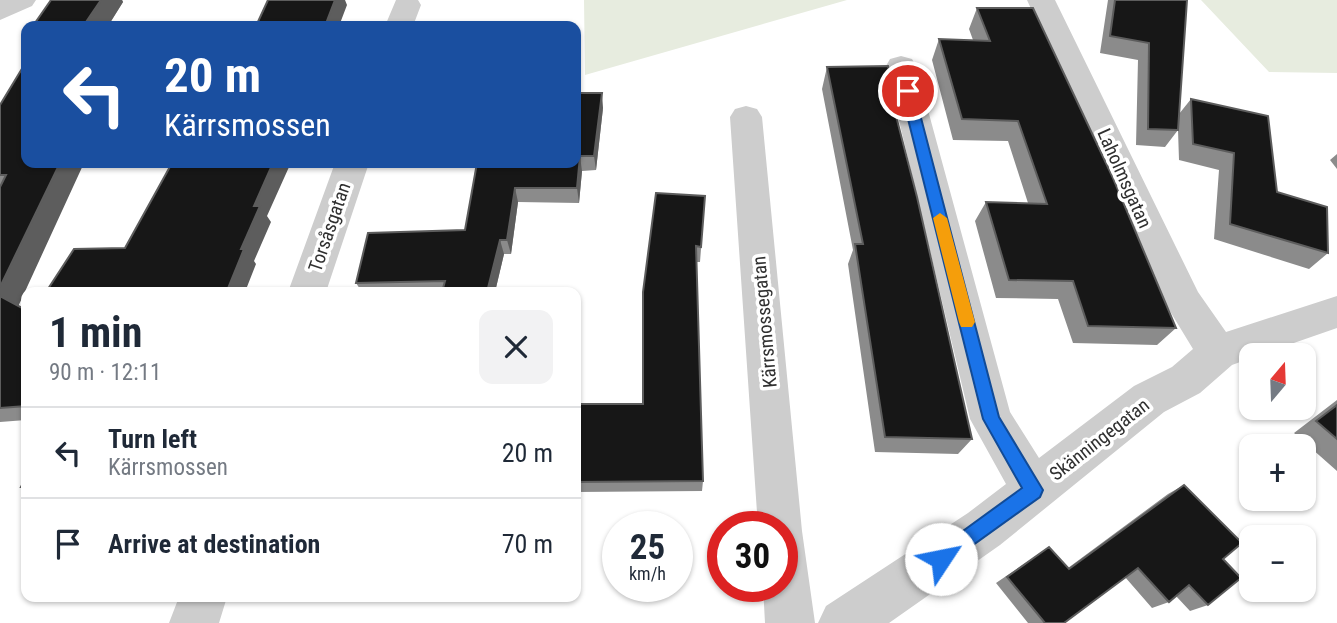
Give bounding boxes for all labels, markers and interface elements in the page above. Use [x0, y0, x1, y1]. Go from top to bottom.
text: 20 m [164, 47, 261, 104]
icon: left [49, 49, 140, 140]
pin [878, 61, 938, 121]
icon: arrive [889, 72, 927, 110]
text: Kärrsmossen [164, 106, 331, 144]
street label: Laholmsgatan [1092, 125, 1157, 232]
street label: Torsåsgatan [303, 179, 356, 275]
street label: Kärrsmossegatan [747, 255, 782, 389]
text: 1 min [49, 308, 142, 357]
button: close [479, 310, 553, 384]
north arrow [1239, 343, 1316, 420]
map controls [1239, 343, 1316, 602]
text: 90 m · 12:11 [49, 359, 161, 386]
street label: Skänningegatan [1045, 393, 1154, 485]
text: Turn left [108, 424, 197, 454]
icon: left [49, 434, 87, 472]
button: + [1239, 434, 1316, 511]
text: 20 m [502, 438, 553, 468]
text: Kärrsmossen [108, 454, 228, 481]
speed limit sign: 30 [707, 511, 798, 602]
position arrow [904, 522, 978, 596]
icon: arrive [49, 525, 87, 563]
button: − [1239, 525, 1316, 602]
text: 25 [630, 527, 665, 568]
text: Arrive at destination [108, 529, 320, 559]
text: 70 m [502, 529, 553, 559]
text: km/h [629, 563, 666, 584]

